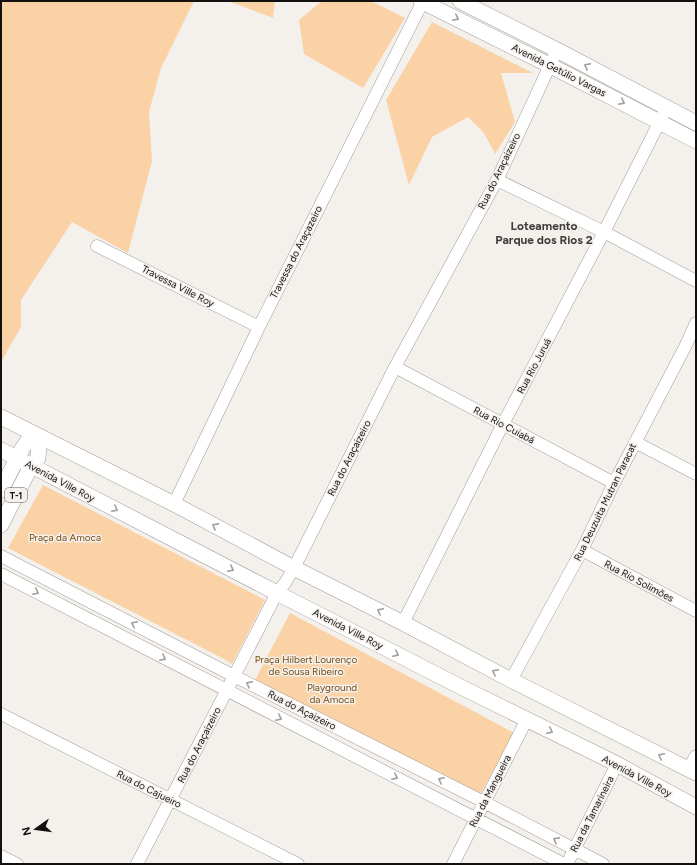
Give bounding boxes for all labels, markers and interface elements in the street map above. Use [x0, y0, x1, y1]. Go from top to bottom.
one-way arrow [452, 14, 459, 21]
street label: Avenida Getúlio Vargas [510, 41, 609, 100]
one-way arrow [584, 63, 591, 71]
one-way arrow [618, 97, 625, 105]
street label: Rua do Araçaizeiro [475, 130, 523, 211]
street label: Travessa do Araçazeiro [267, 203, 325, 301]
district label: Loteamento Parque dos Rios 2 [495, 219, 593, 247]
street label: Travessa Ville Roy [140, 262, 217, 310]
street label: Rua Rio Juruá [514, 336, 554, 396]
street label: Rua Rio Cuiabá [471, 403, 537, 447]
street label: Rua do Araçaizeiro [324, 418, 374, 498]
street label: Rua Deuzuita Mutran Paracat [571, 441, 639, 563]
street label: Avenida Ville Roy [23, 457, 98, 505]
road number: T-1 [5, 488, 27, 502]
one-way arrow [111, 504, 118, 512]
one-way arrow [212, 523, 219, 530]
park label: Praça da Amoca [29, 531, 101, 544]
street label: Rua Rio Solimões [602, 557, 676, 605]
one-way arrow [226, 564, 234, 572]
one-way arrow [31, 587, 39, 595]
street label: Avenida Ville Roy [311, 606, 386, 653]
one-way arrow [377, 609, 384, 616]
one-way arrow [131, 622, 138, 629]
one-way arrow [392, 649, 399, 657]
one-way arrow [159, 653, 167, 661]
park label: Praça Hilbert Lourenço de Sousa Ribeiro [255, 653, 357, 678]
one-way arrow [492, 669, 499, 676]
one-way arrow [246, 681, 254, 689]
park label: Playground da Amoca [307, 681, 357, 706]
street label: Rua do Açaizeiro [266, 687, 339, 733]
street label: Rua do Araçaizeiro [174, 705, 224, 785]
one-way arrow [275, 713, 282, 721]
one-way arrow [546, 726, 553, 733]
street label: Avenida Ville Roy [600, 752, 675, 800]
street label: Rua da Mangueira [466, 753, 514, 829]
one-way arrow [658, 753, 665, 760]
street label: Rua do Cajueiro [114, 767, 184, 811]
one-way arrow [391, 772, 398, 780]
street label: Rua da Tamarineira [567, 774, 617, 854]
one-way arrow [437, 777, 445, 785]
north arrow [16, 809, 56, 849]
text: N [19, 826, 34, 837]
one-way arrow [553, 837, 560, 844]

